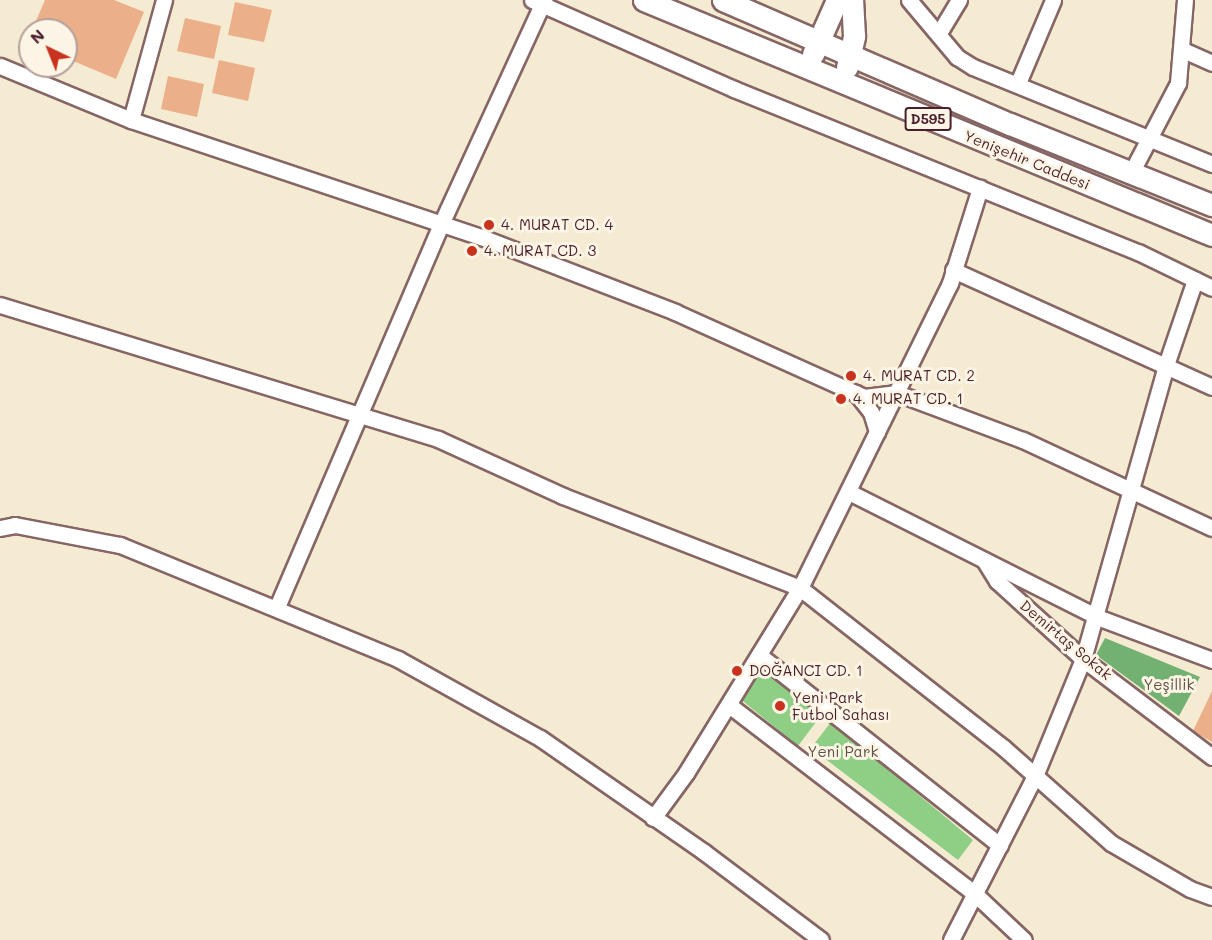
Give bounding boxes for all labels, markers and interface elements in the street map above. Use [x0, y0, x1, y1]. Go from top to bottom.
north arrow [18, 18, 78, 78]
text: N [25, 24, 48, 48]
road number: D595 [904, 108, 952, 130]
street label: Yenişehir Caddesi [961, 126, 1093, 194]
place label: 4. MURAT CD. 4 [501, 216, 613, 234]
marker: 4. MURAT CD. 4 [482, 218, 496, 232]
place label: 4. MURAT CD. 3 [484, 242, 596, 260]
marker: 4. MURAT CD. 3 [465, 244, 479, 258]
place label: 4. MURAT CD. 2 [863, 367, 975, 385]
marker: 4. MURAT CD. 2 [844, 369, 858, 383]
place label: 4. MURAT CD. 1 [853, 390, 963, 408]
marker: 4. MURAT CD. 1 [834, 392, 848, 406]
street label: Demirtaş Sokak [1016, 596, 1116, 684]
place label: DOĞANCI CD. 1 [749, 662, 863, 680]
marker: DOĞANCI CD. 1 [730, 664, 744, 678]
park label: Yeşillik [1143, 676, 1195, 694]
place label: Yeni Park Futbol Sahası [792, 688, 890, 723]
marker: Yeni Park Futbol Sahası [773, 699, 787, 713]
park label: Yeni Park [808, 743, 878, 761]

